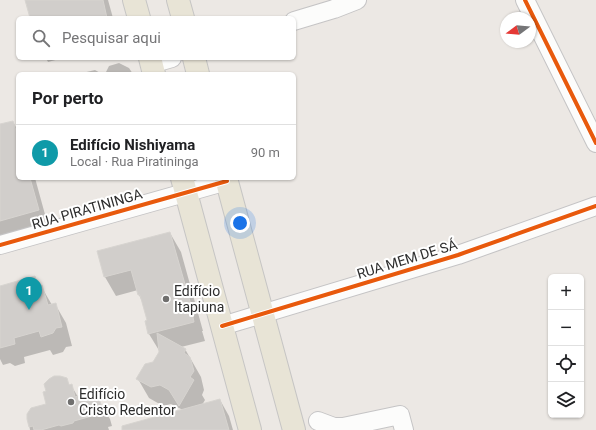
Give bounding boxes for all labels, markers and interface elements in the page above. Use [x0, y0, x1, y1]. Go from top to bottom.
north arrow [500, 12, 536, 48]
search box [16, 16, 296, 60]
icon: search [30, 27, 52, 49]
text: Pesquisar aqui [62, 29, 161, 47]
text: Por perto [32, 88, 103, 108]
text: Edifício Nishiyama [70, 136, 195, 154]
text: 1 [41, 145, 49, 160]
text: 90 m [251, 145, 280, 160]
text: Local · Rua Piratininga [70, 154, 199, 169]
street label: RUA PIRATININGA [30, 186, 144, 232]
your location [230, 213, 250, 233]
street label: RUA MEM DE SÁ [355, 235, 459, 282]
map controls [548, 274, 584, 418]
button: + [548, 274, 584, 310]
pin: 1 [16, 277, 42, 310]
place label: Edifício Itapiuna [174, 283, 224, 315]
marker: Edifício Itapiuna [161, 294, 171, 304]
button: − [548, 310, 584, 346]
button: locate [548, 346, 584, 382]
button: layers [548, 382, 584, 418]
place label: Edifício Cristo Redentor [79, 386, 176, 418]
marker: Edifício Cristo Redentor [66, 397, 76, 407]

